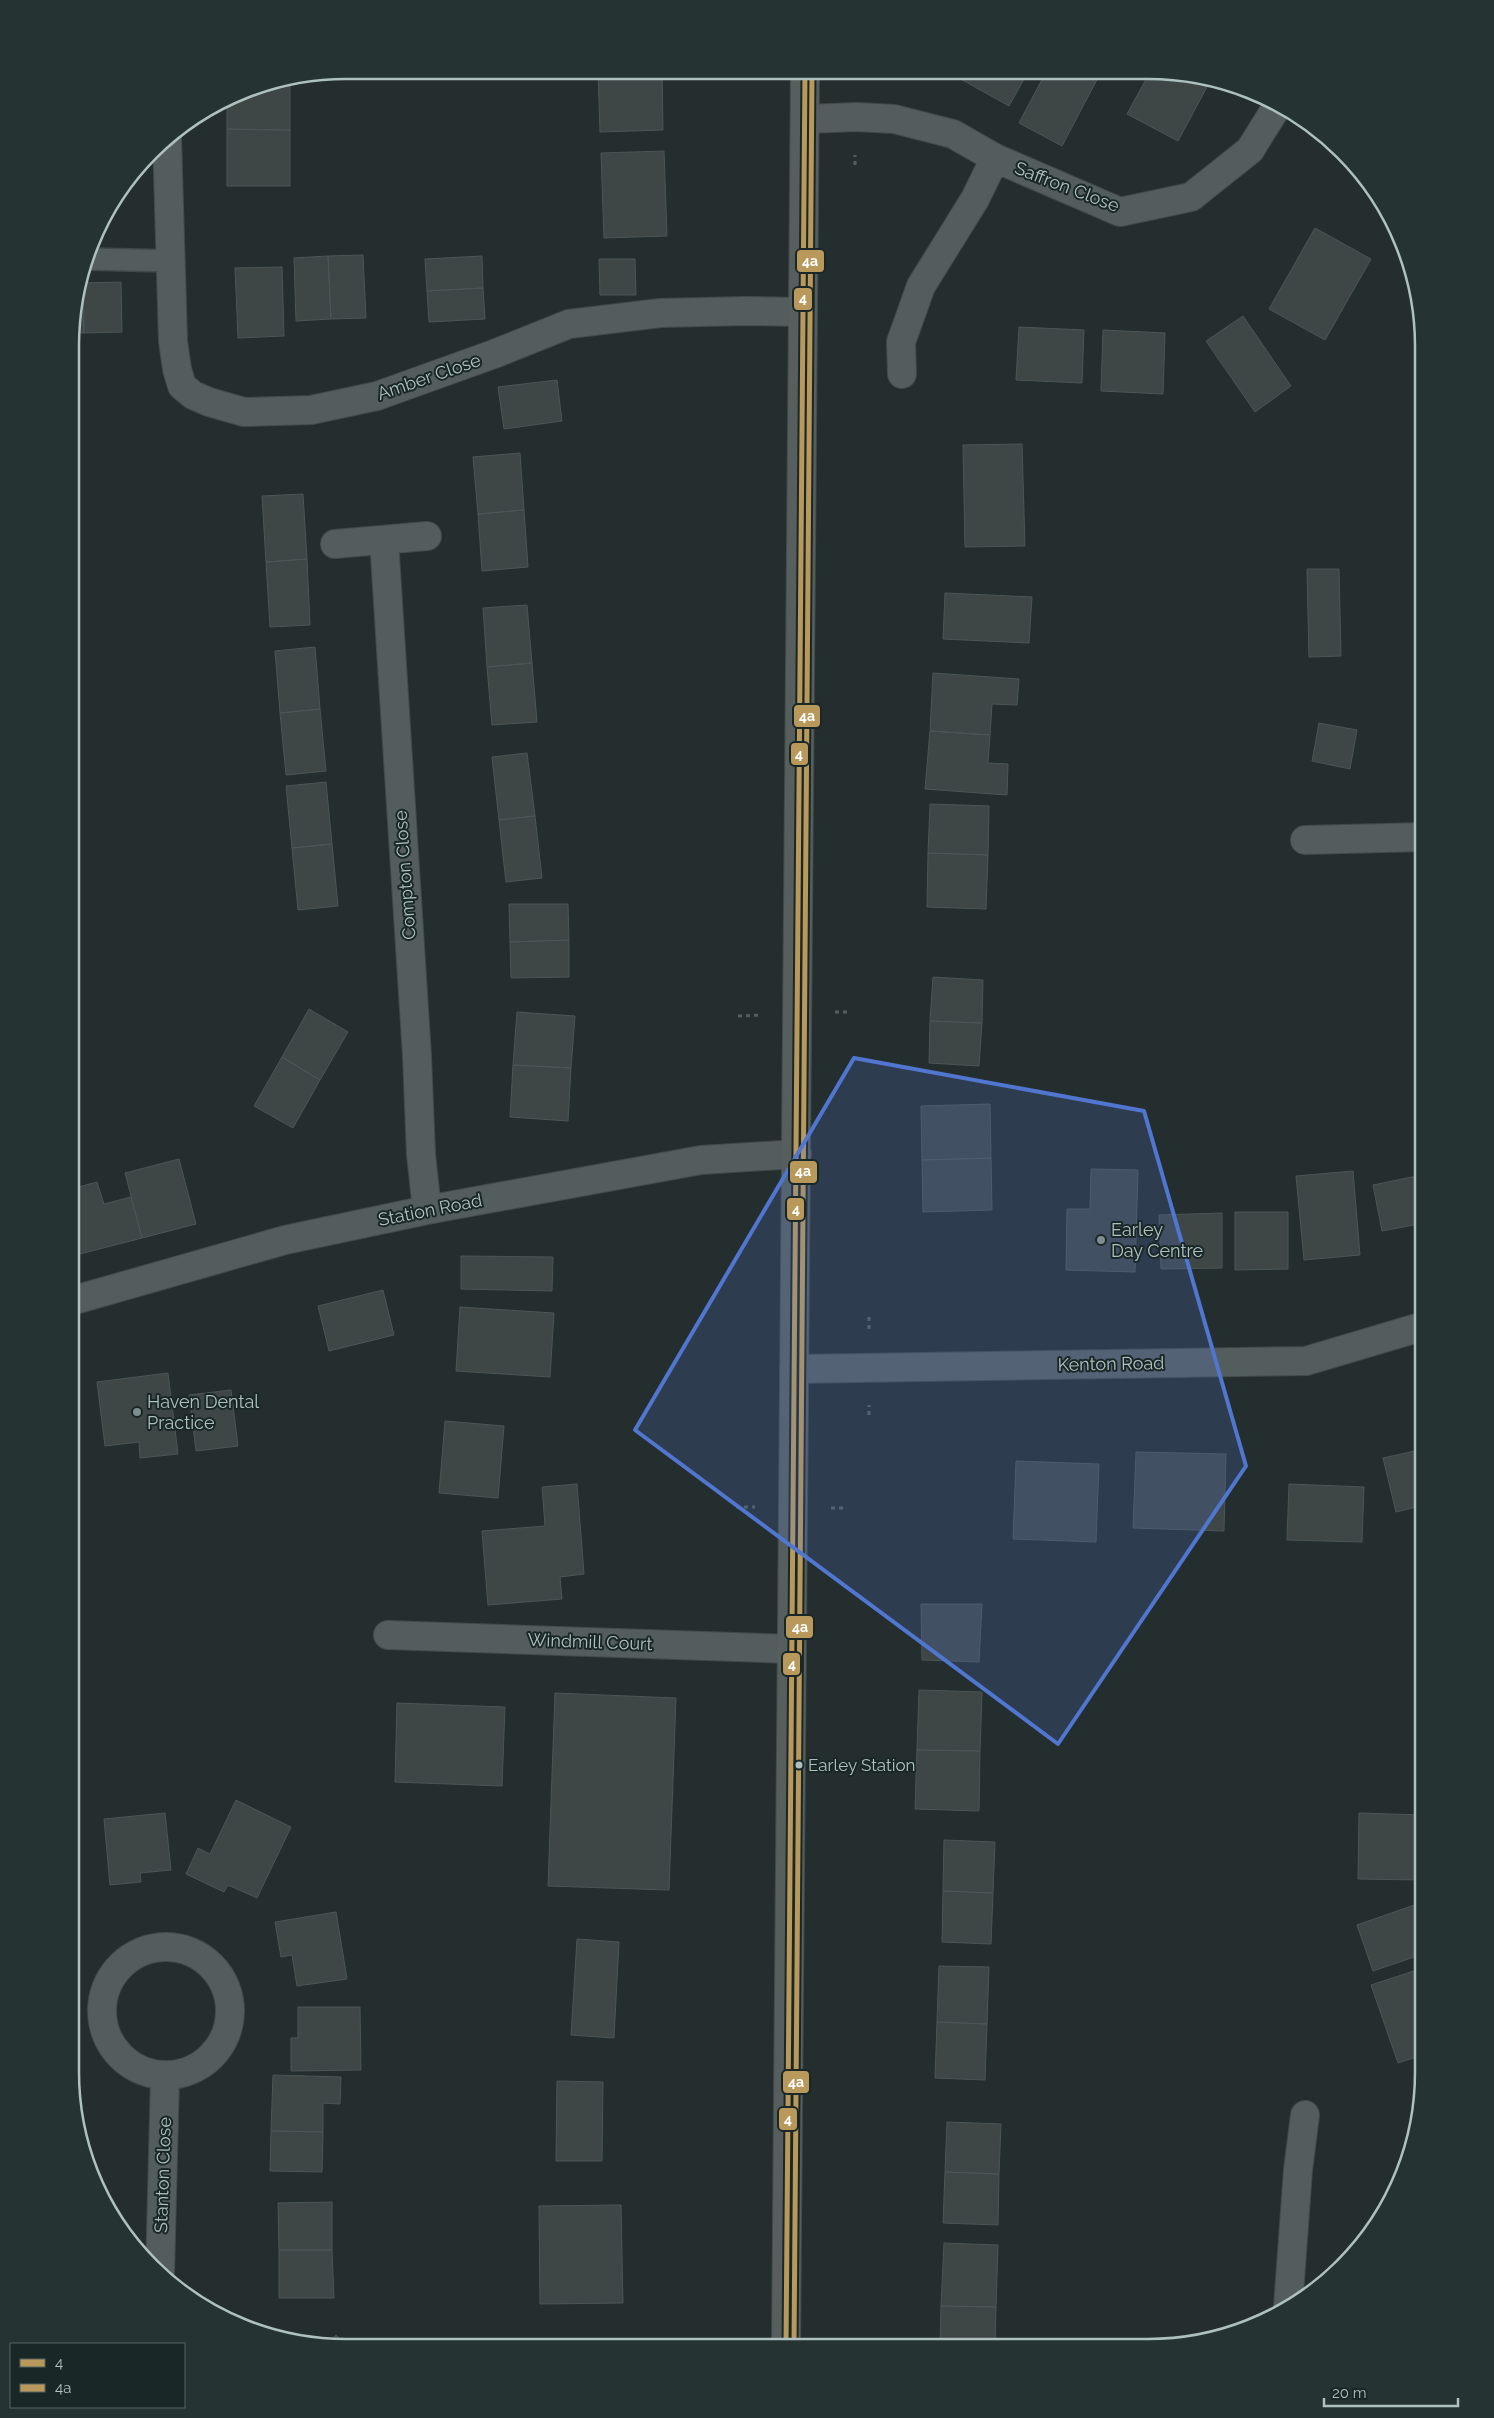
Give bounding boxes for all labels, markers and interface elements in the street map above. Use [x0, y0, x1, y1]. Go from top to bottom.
street label: Saffron Close [1012, 157, 1123, 216]
line badge: 4a [796, 249, 825, 273]
text: 4a [802, 253, 818, 269]
line badge: 4 [793, 287, 813, 311]
text: 4 [799, 290, 807, 306]
street label: Amber Close [374, 349, 484, 404]
line badge: 4a [793, 704, 821, 728]
text: 4a [799, 708, 815, 724]
line badge: 4 [790, 742, 809, 766]
text: 4 [795, 746, 803, 762]
street label: Compton Close [389, 809, 419, 940]
line badge: 4a [789, 1160, 818, 1184]
text: 4a [795, 1163, 811, 1179]
street label: Station Road [376, 1189, 484, 1230]
line badge: 4 [786, 1197, 805, 1221]
text: 4 [792, 1201, 800, 1217]
place label: Earley Day Centre [1111, 1219, 1204, 1261]
marker: Earley Day Centre [1095, 1234, 1107, 1246]
street label: Kenton Road [1057, 1352, 1165, 1375]
place label: Haven Dental Practice [147, 1391, 259, 1433]
marker: Haven Dental Practice [131, 1406, 143, 1418]
line badge: 4a [785, 1615, 814, 1639]
text: 4a [792, 1619, 808, 1635]
street label: Windmill Court [527, 1629, 653, 1654]
line badge: 4 [782, 1652, 801, 1676]
text: 4 [788, 1656, 796, 1672]
place label: Earley Station [808, 1755, 915, 1775]
marker: Earley Station [794, 1760, 804, 1770]
line badge: 4a [782, 2070, 810, 2094]
text: 4a [788, 2074, 804, 2090]
line badge: 4 [778, 2107, 798, 2131]
text: 4 [784, 2111, 792, 2127]
street label: Stanton Close [150, 2116, 175, 2233]
legend [10, 2343, 185, 2408]
text: 4 [55, 2354, 63, 2372]
scale bar [1324, 2376, 1458, 2408]
text: 4a [55, 2379, 71, 2397]
text: 20 m [1332, 2384, 1367, 2402]

